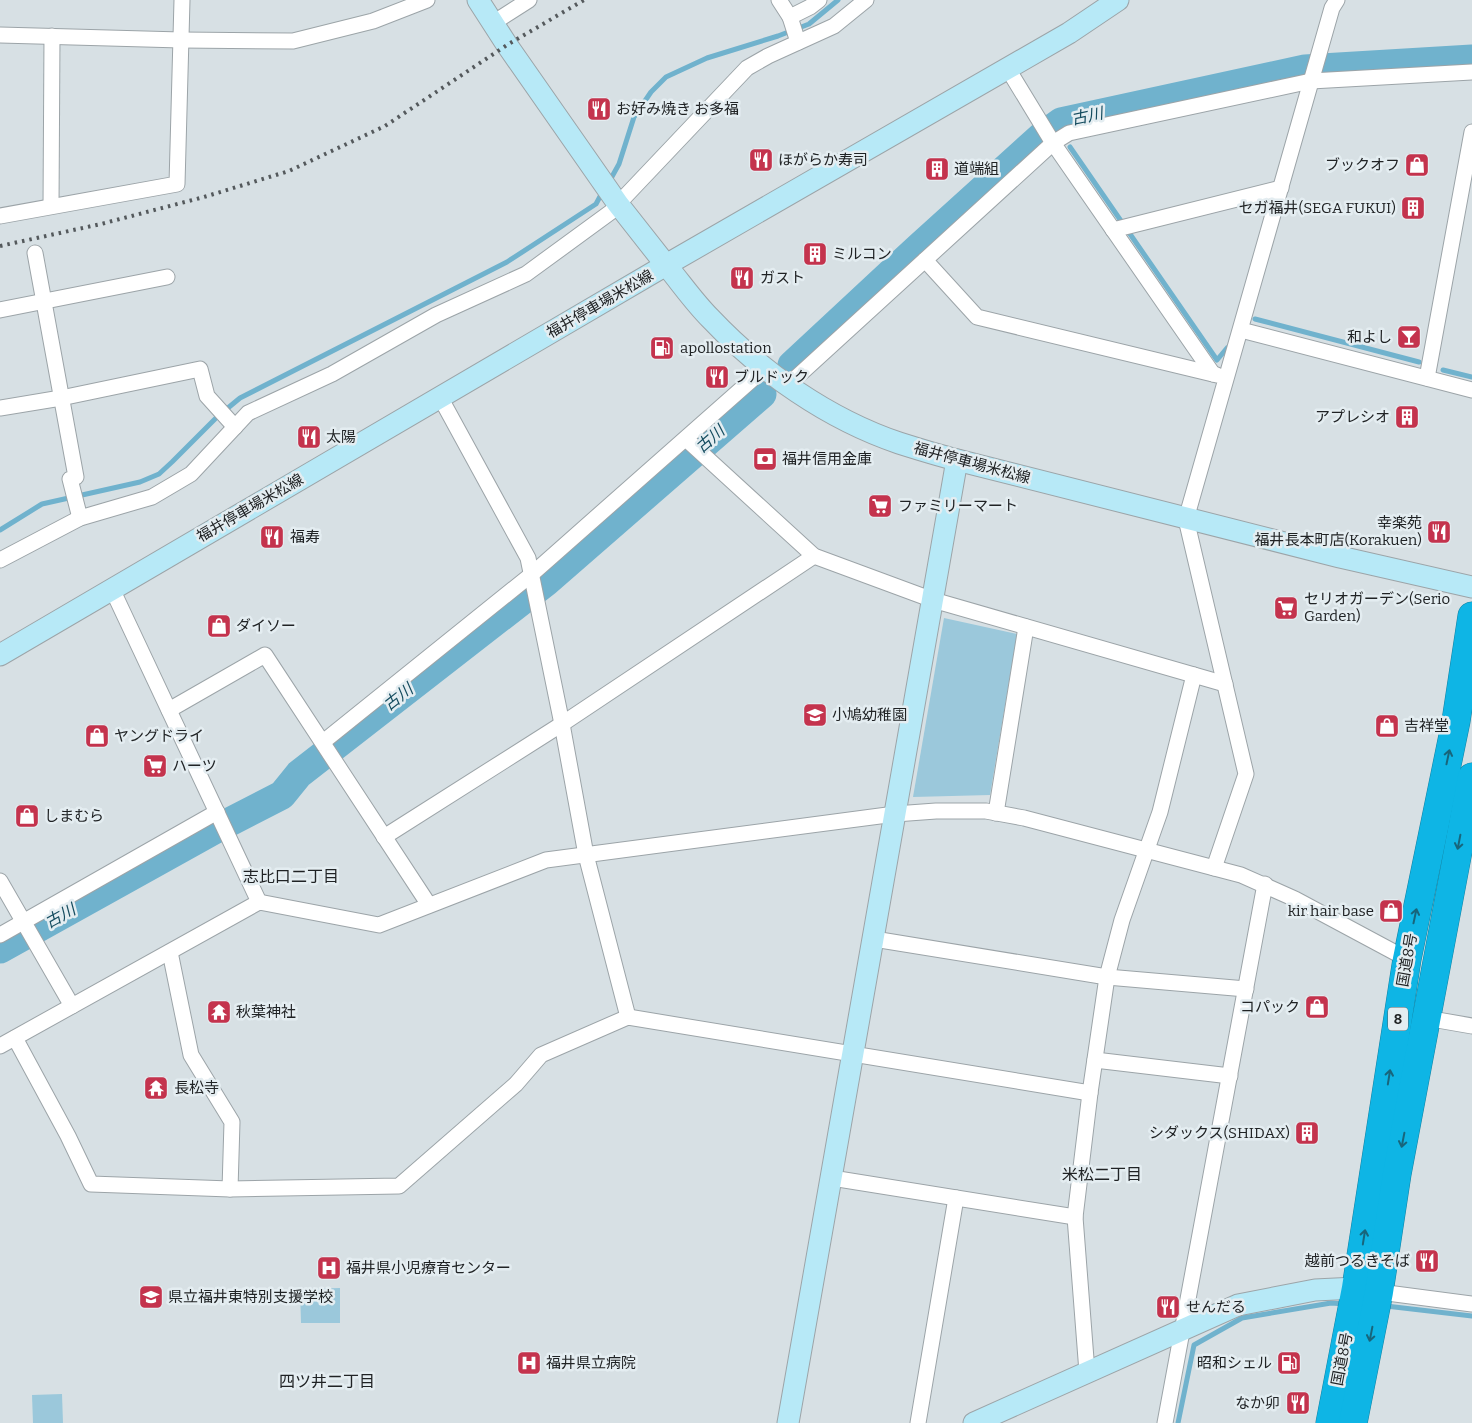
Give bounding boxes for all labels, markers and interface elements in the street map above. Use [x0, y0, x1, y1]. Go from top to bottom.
restaurant icon: お好み焼き お多福 [586, 96, 612, 122]
place label: お好み焼き お多福 [616, 100, 739, 118]
water label: 古川 [1069, 103, 1107, 129]
restaurant icon: ほがらか寿司 [748, 147, 774, 173]
place label: ほがらか寿司 [778, 151, 868, 169]
shop icon: ブックオフ [1404, 152, 1430, 178]
building icon: 道端組 [924, 156, 950, 182]
place label: ブックオフ [1325, 156, 1400, 174]
place label: 道端組 [954, 160, 999, 178]
building icon: セガ福井(SEGA FUKUI) [1400, 195, 1426, 221]
place label: セガ福井(SEGA FUKUI) [1239, 199, 1396, 217]
building icon: ミルコン [802, 241, 828, 267]
place label: ミルコン [832, 245, 892, 263]
restaurant icon: ガスト [729, 265, 755, 291]
street label: 福井停車場米松線 [544, 266, 656, 342]
place label: ガスト [760, 269, 805, 287]
bar icon: 和よし [1396, 324, 1422, 350]
place label: 和よし [1347, 328, 1392, 346]
fuel station icon: apollostation [649, 335, 675, 361]
place label: apollostation [680, 339, 772, 357]
restaurant icon: ブルドック [704, 364, 730, 390]
place label: ブルドック [734, 368, 809, 386]
building icon: アプレシオ [1394, 404, 1420, 430]
place label: アプレシオ [1315, 408, 1390, 426]
water label: 古川 [692, 420, 730, 457]
restaurant icon: 太陽 [296, 424, 322, 450]
place label: 太陽 [326, 428, 356, 446]
street label: 福井停車場米松線 [912, 439, 1032, 487]
bank icon: 福井信用金庫 [752, 446, 778, 472]
place label: 福井信用金庫 [782, 450, 872, 468]
street label: 福井停車場米松線 [194, 470, 306, 546]
supermarket icon: ファミリーマート [867, 493, 893, 519]
place label: ファミリーマート [898, 497, 1018, 515]
place label: 幸楽苑 福井長本町店(Korakuen) [1254, 514, 1422, 549]
restaurant icon: 幸楽苑 福井長本町店(Korakuen) [1426, 519, 1452, 545]
restaurant icon: 福寿 [259, 524, 285, 550]
place label: 福寿 [290, 528, 320, 546]
place label: セリオガーデン(Serio Garden) [1304, 590, 1450, 625]
supermarket icon: セリオガーデン(Serio Garden) [1273, 595, 1299, 621]
shop icon: ダイソー [206, 613, 232, 639]
place label: ダイソー [236, 617, 296, 635]
water label: 古川 [380, 678, 418, 714]
school or university icon: 小鳩幼稚園 [802, 702, 828, 728]
place label: 小鳩幼稚園 [832, 706, 907, 724]
shop icon: 吉祥堂 [1374, 713, 1400, 739]
place label: 吉祥堂 [1404, 717, 1449, 735]
shop icon: ヤングドライ [84, 723, 110, 749]
place label: ヤングドライ [114, 727, 204, 745]
one-way arrow [1444, 750, 1453, 766]
supermarket icon: ハーツ [142, 753, 168, 779]
place label: ハーツ [172, 757, 217, 775]
shop icon: しまむら [14, 803, 40, 829]
place label: しまむら [44, 807, 104, 825]
one-way arrow [1454, 834, 1463, 850]
district label: 志比口二丁目 [243, 867, 339, 886]
shop icon: kir hair base [1378, 898, 1404, 924]
water label: 古川 [41, 899, 80, 932]
place label: kir hair base [1288, 902, 1374, 920]
one-way arrow [1411, 909, 1421, 925]
street label: 国道8号 [1393, 932, 1421, 988]
shop icon: コパック [1304, 994, 1330, 1020]
place label: コパック [1240, 998, 1300, 1016]
temple icon: 秋葉神社 [206, 999, 232, 1025]
place label: 秋葉神社 [236, 1003, 296, 1021]
road number: 8 [1388, 1008, 1408, 1030]
one-way arrow [1384, 1069, 1394, 1085]
temple icon: 長松寺 [143, 1075, 169, 1101]
place label: 長松寺 [174, 1079, 219, 1097]
building icon: シダックス(SHIDAX) [1294, 1120, 1320, 1146]
place label: シダックス(SHIDAX) [1149, 1124, 1290, 1142]
one-way arrow [1398, 1131, 1408, 1147]
district label: 米松二丁目 [1062, 1165, 1142, 1184]
one-way arrow [1359, 1230, 1369, 1246]
restaurant icon: 越前つるきそば [1414, 1248, 1440, 1274]
place label: 越前つるきそば [1304, 1252, 1410, 1270]
hospital icon: 福井県小児療育センター [316, 1255, 342, 1281]
place label: 福井県小児療育センター [346, 1259, 511, 1277]
school or university icon: 県立福井東特別支援学校 [138, 1284, 164, 1310]
place label: 県立福井東特別支援学校 [168, 1288, 333, 1306]
restaurant icon: せんだる [1155, 1294, 1181, 1320]
place label: せんだる [1186, 1298, 1246, 1316]
one-way arrow [1365, 1326, 1375, 1342]
street label: 国道8号 [1328, 1331, 1356, 1387]
hospital icon: 福井県立病院 [516, 1350, 542, 1376]
fuel station icon: 昭和シェル [1276, 1350, 1302, 1376]
place label: 福井県立病院 [546, 1354, 636, 1372]
place label: 昭和シェル [1197, 1354, 1272, 1372]
district label: 四ツ井二丁目 [279, 1372, 375, 1391]
restaurant icon: なか卯 [1285, 1390, 1311, 1416]
place label: なか卯 [1235, 1394, 1280, 1412]

